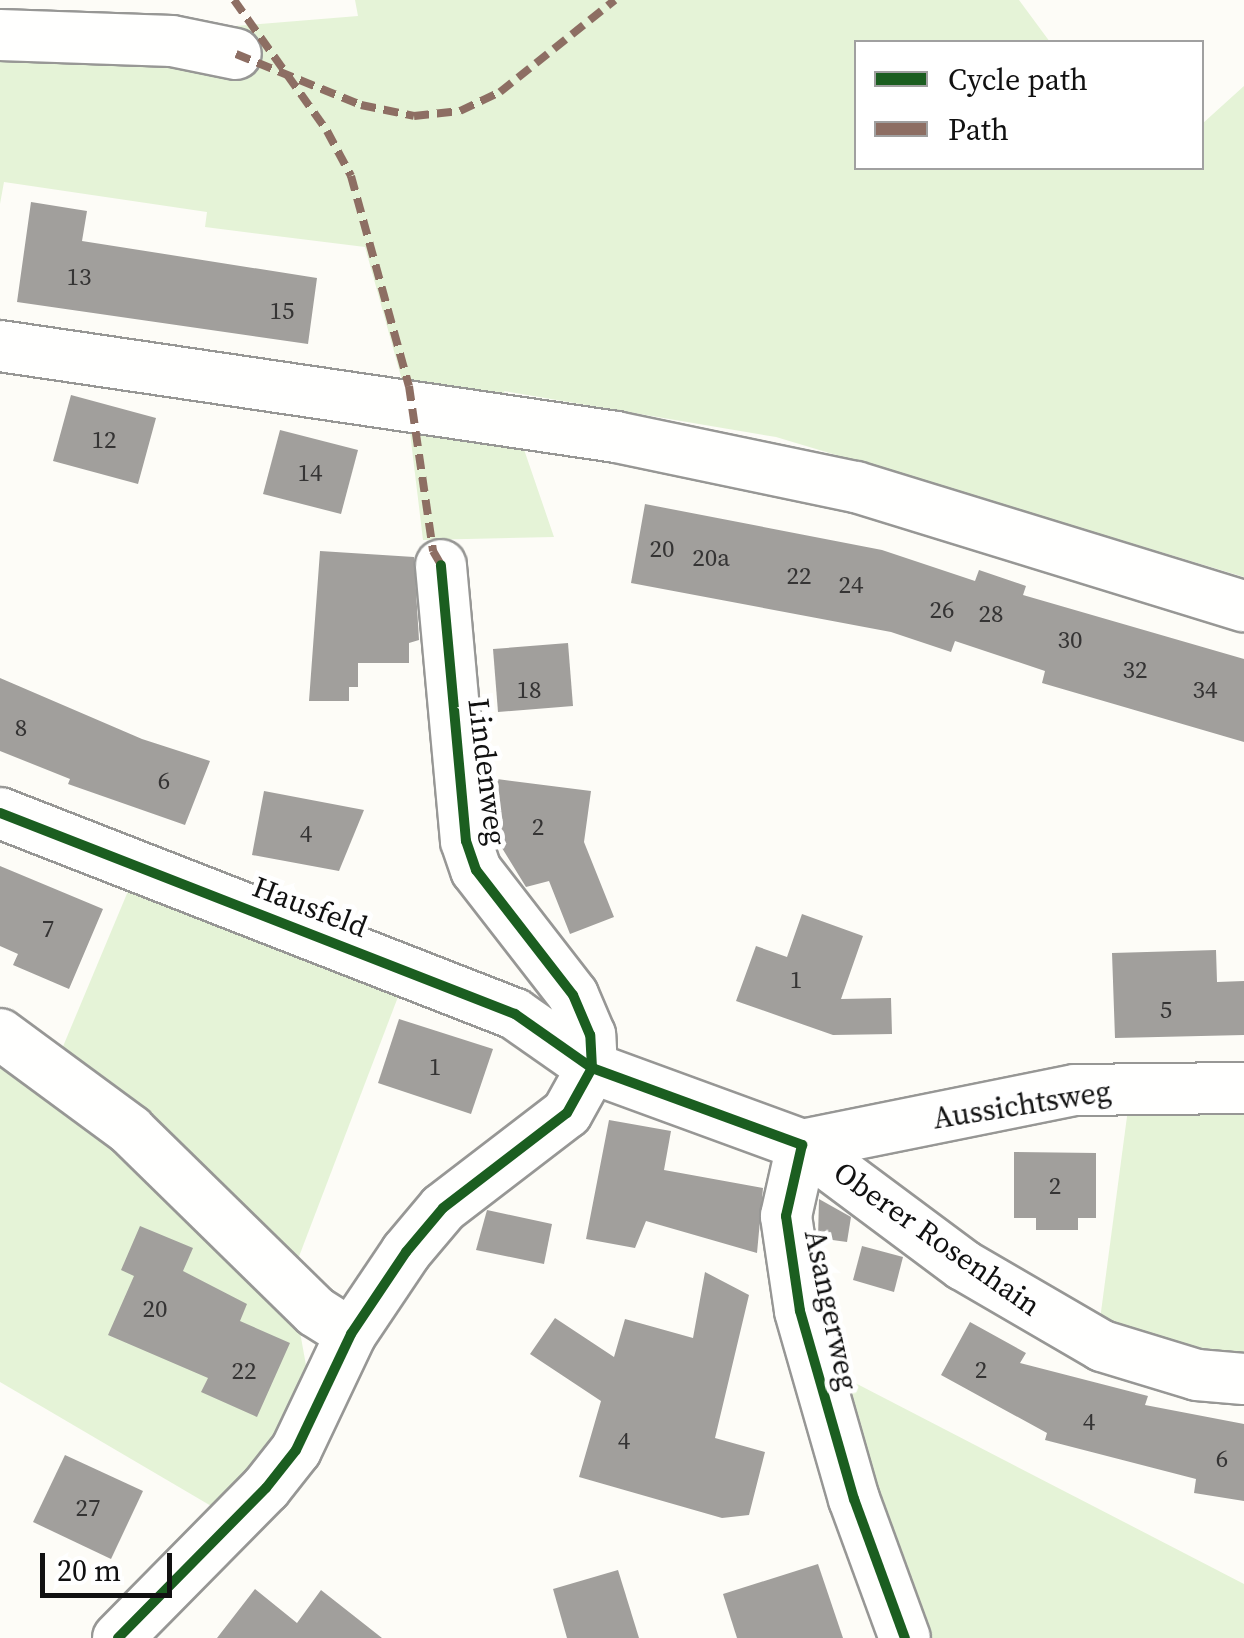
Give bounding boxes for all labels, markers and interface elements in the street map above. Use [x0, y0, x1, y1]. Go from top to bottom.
legend [854, 40, 1204, 170]
text: Cycle path [948, 59, 1088, 100]
text: Path [948, 109, 1009, 150]
house number: 13 [67, 261, 91, 291]
house number: 15 [270, 295, 294, 325]
house number: 12 [92, 424, 116, 454]
house number: 14 [298, 457, 322, 487]
house number: 20 [650, 533, 674, 563]
house number: 20a [692, 542, 730, 572]
house number: 22 [787, 560, 811, 590]
house number: 24 [839, 569, 863, 599]
house number: 26 [930, 594, 954, 624]
house number: 28 [979, 598, 1003, 628]
house number: 30 [1058, 624, 1082, 654]
house number: 32 [1123, 654, 1147, 684]
house number: 18 [517, 674, 541, 704]
house number: 34 [1193, 674, 1217, 704]
street label: Lindenweg [460, 696, 514, 848]
house number: 8 [15, 712, 27, 742]
house number: 6 [158, 765, 170, 795]
house number: 2 [532, 811, 544, 841]
house number: 4 [300, 818, 312, 848]
street label: Hausfeld [248, 869, 372, 945]
house number: 7 [42, 913, 54, 943]
house number: 1 [790, 964, 802, 994]
house number: 5 [1160, 994, 1172, 1024]
house number: 1 [429, 1051, 441, 1081]
street label: Aussichtsweg [930, 1073, 1114, 1137]
street label: Oberer Rosenhain [827, 1154, 1047, 1324]
house number: 2 [1049, 1170, 1061, 1200]
street label: Asangerweg [796, 1227, 866, 1393]
house number: 20 [143, 1293, 167, 1323]
house number: 2 [975, 1354, 987, 1384]
house number: 22 [232, 1355, 256, 1385]
house number: 4 [1083, 1406, 1095, 1436]
house number: 4 [618, 1425, 630, 1455]
house number: 6 [1216, 1443, 1228, 1473]
house number: 27 [76, 1492, 100, 1522]
scale bar [45, 1533, 178, 1595]
text: 20 m [57, 1550, 121, 1591]

